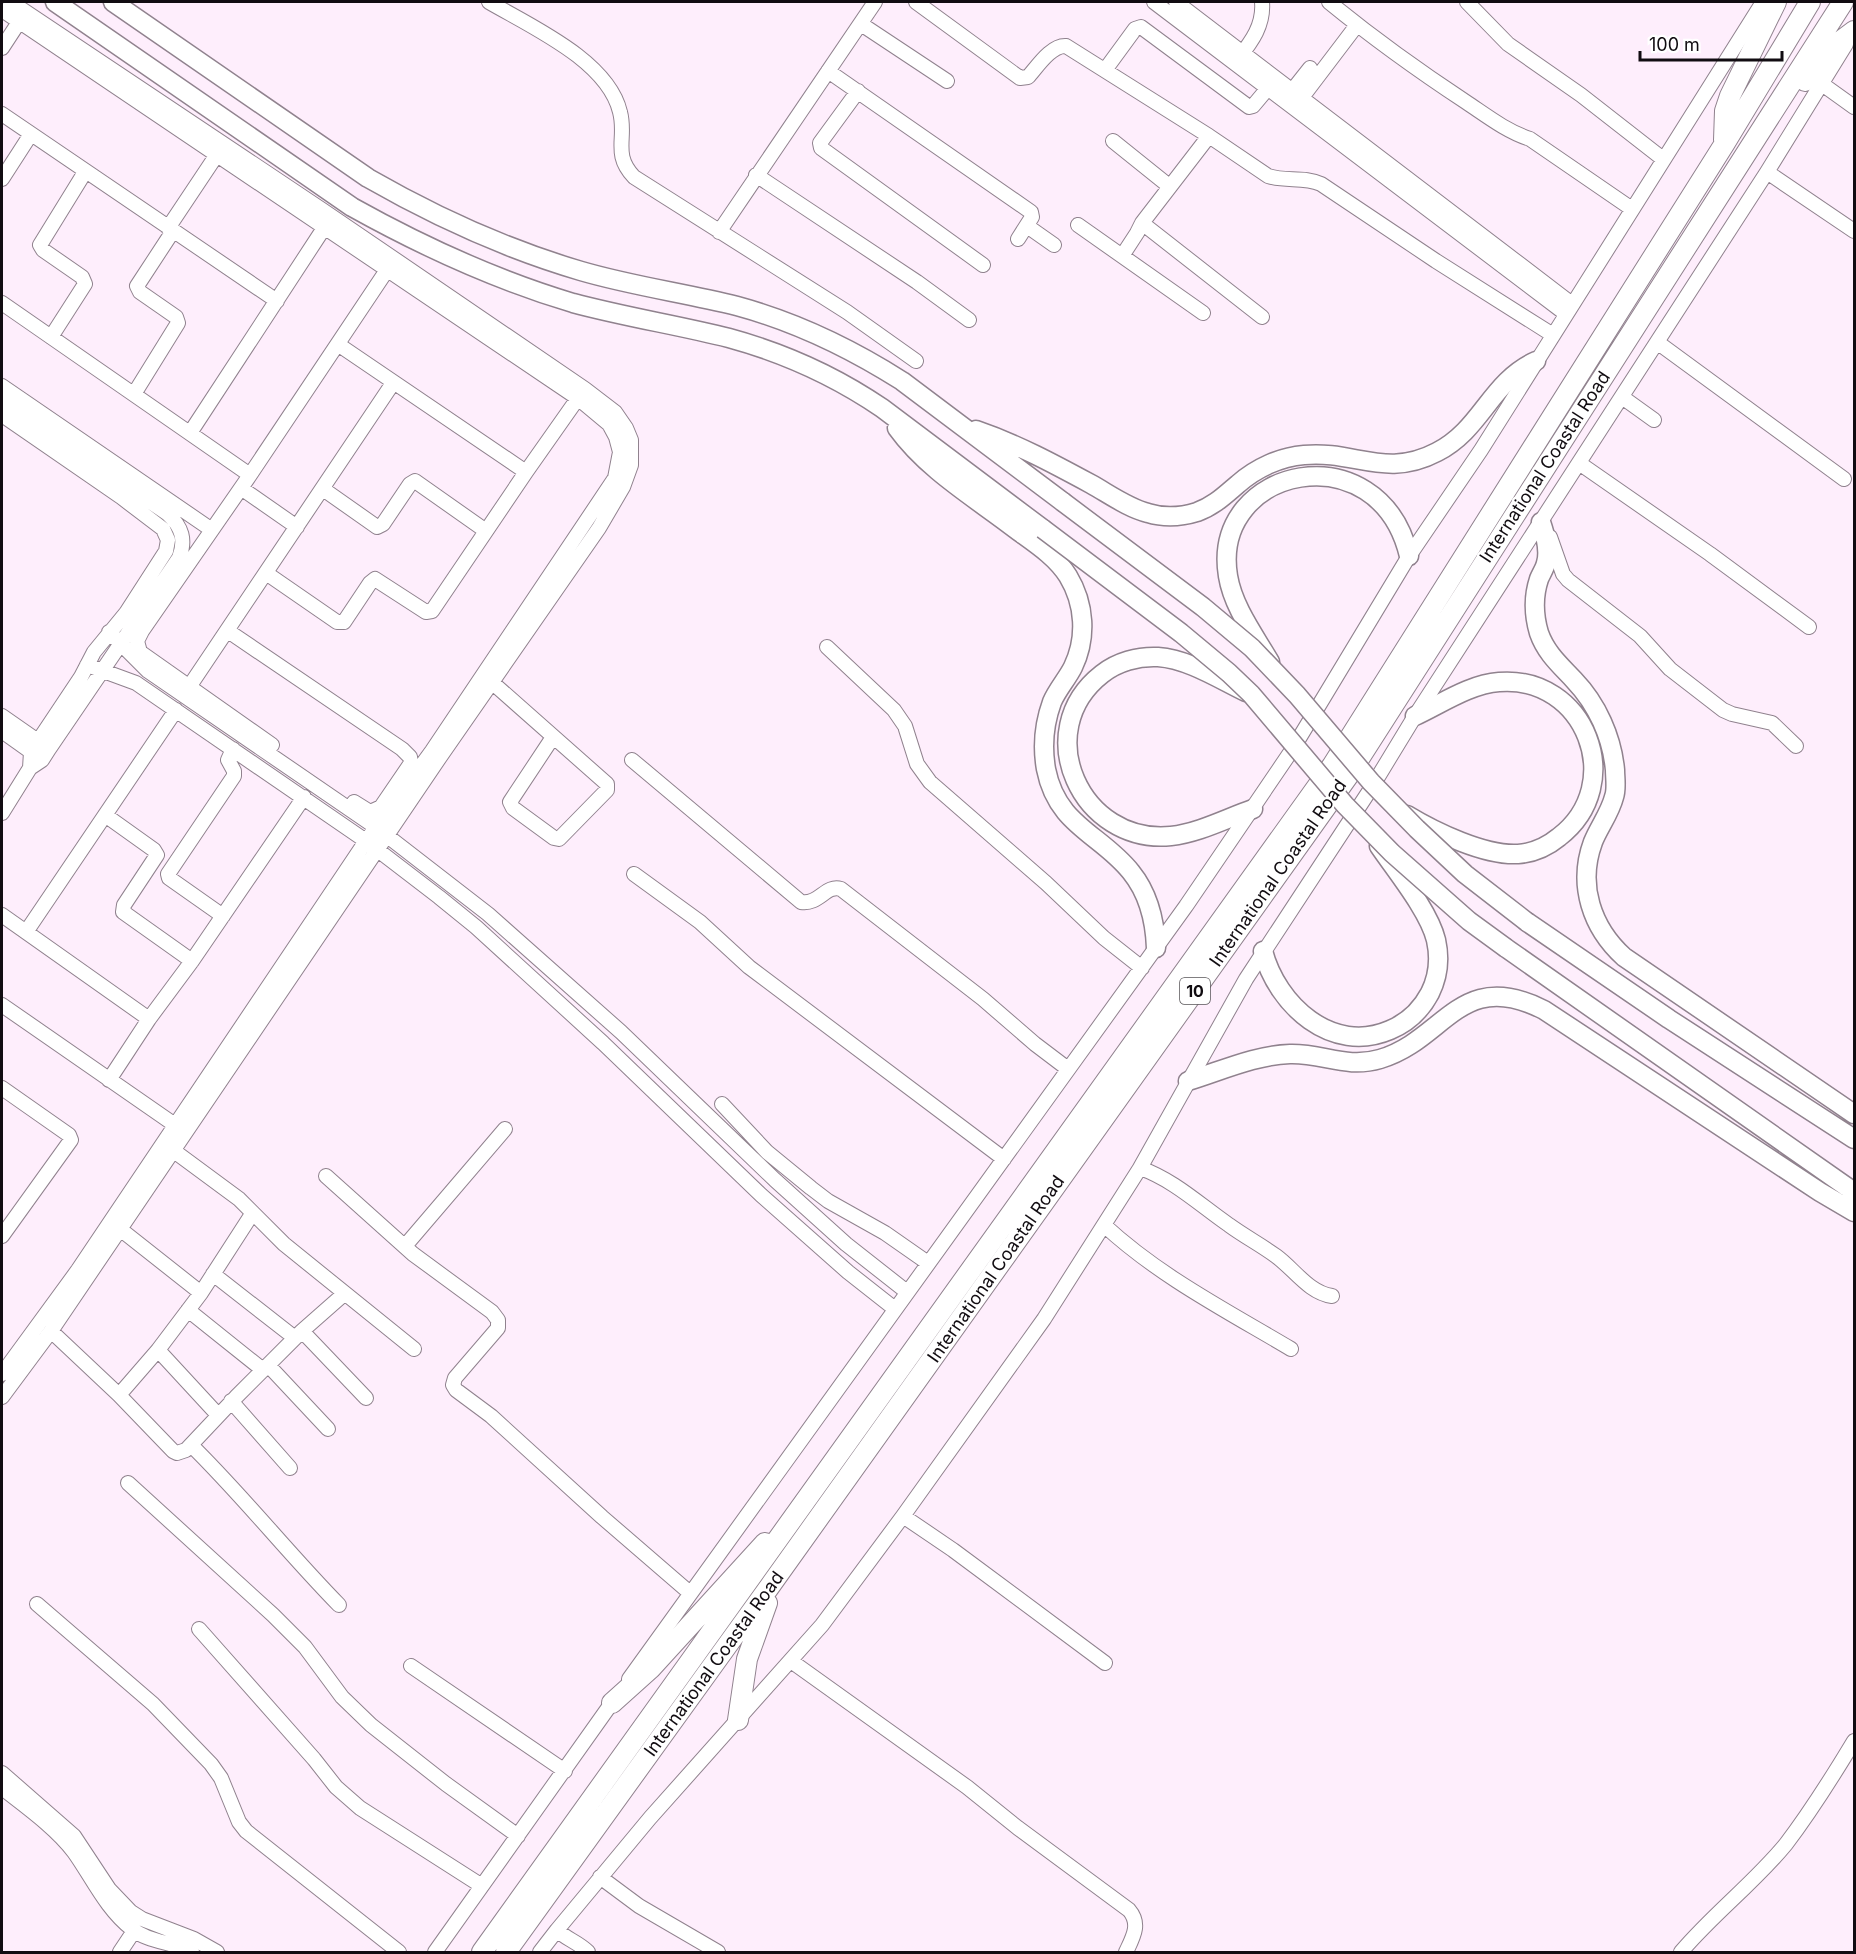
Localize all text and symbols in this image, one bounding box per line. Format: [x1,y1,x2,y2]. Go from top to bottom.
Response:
scale bar [1640,24,1782,62]
text: 100 m [1649,34,1700,55]
street label: International Coastal Road [1475,367,1614,566]
street label: International Coastal Road [1205,775,1350,970]
road number: 10 [1180,978,1210,1004]
street label: International Coastal Road [923,1171,1068,1366]
street label: International Coastal Road [639,1567,788,1760]

